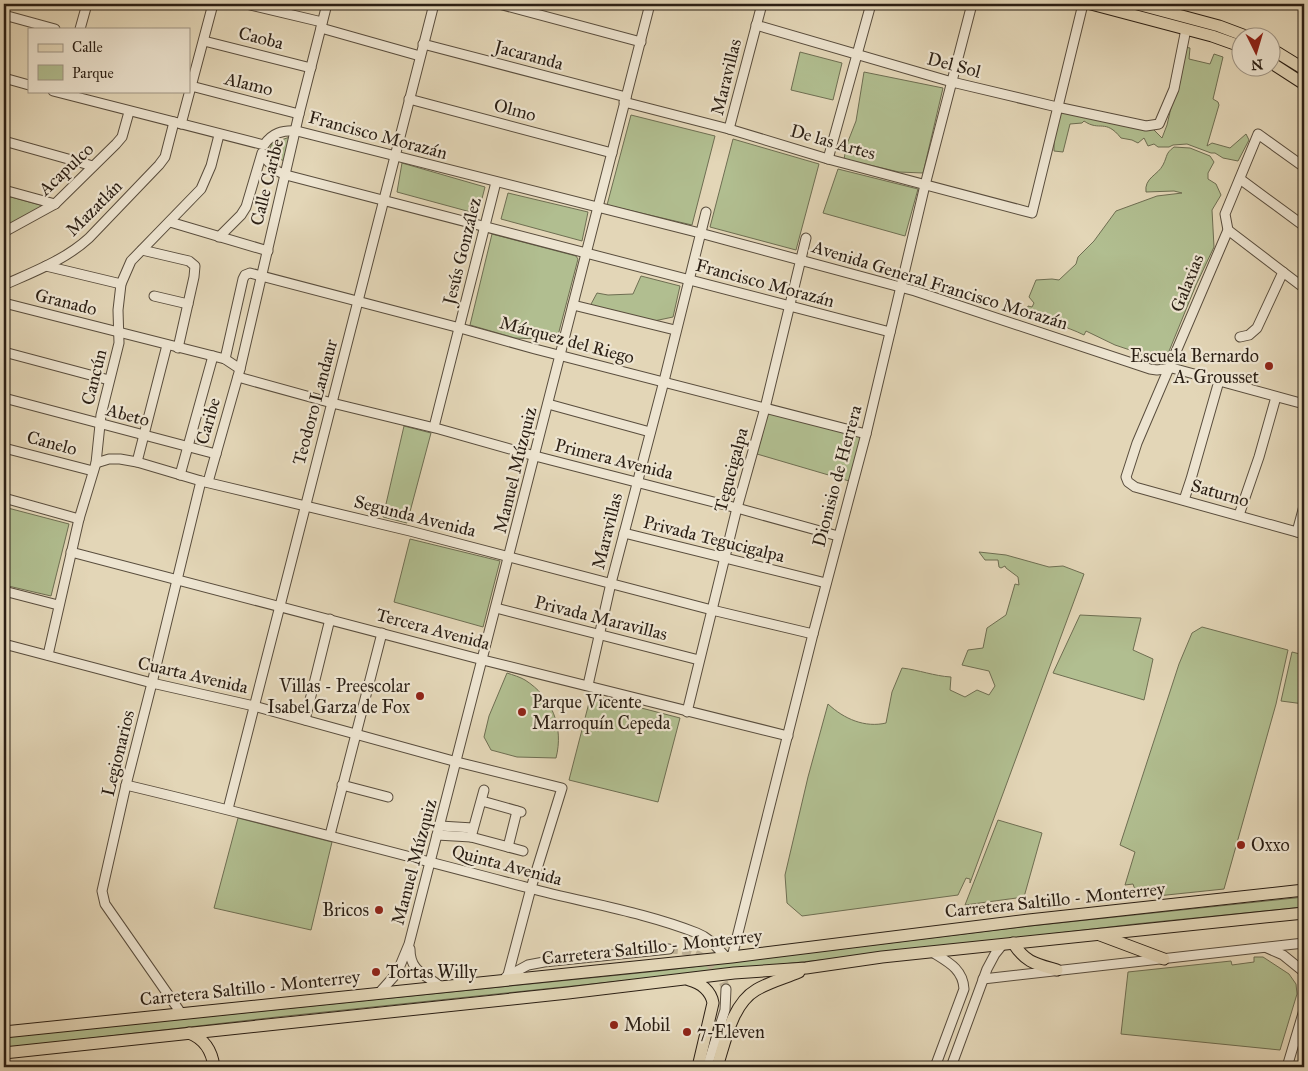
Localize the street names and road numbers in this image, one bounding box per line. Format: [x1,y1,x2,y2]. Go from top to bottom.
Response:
street label: Caoba [236,22,286,54]
street label: Jacaranda [490,35,566,76]
street label: Maravillas [706,37,746,117]
street label: Del Sol [925,47,983,83]
street label: Alamo [222,67,275,101]
street label: Olmo [491,94,539,126]
street label: Francisco Morazán [306,106,450,164]
street label: De las Artes [788,119,878,165]
street label: Calle Caribe [246,136,288,228]
street label: Acapulco [33,138,98,201]
street label: Mazatlán [61,175,127,241]
street label: Jesús González [438,195,487,309]
street label: Avenida General Francisco Morazán [809,235,1071,335]
street label: Galaxias [1165,251,1209,315]
street label: Francisco Morazán [693,254,837,312]
street label: Granado [33,284,99,320]
street label: Márquez del Riego [497,311,637,370]
street label: Teodoro Landaur [288,337,342,467]
street label: Cancún [76,347,112,407]
street label: Caribe [191,395,225,447]
street label: Abeto [103,398,152,431]
street label: Dionisio de Herrera [807,402,867,549]
street label: Manuel Múzquiz [489,405,542,536]
street label: Tegucigalpa [709,425,754,515]
street label: Canelo [24,426,80,460]
street label: Primera Avenida [553,434,676,484]
street label: Saturno [1188,474,1252,512]
street label: Segunda Avenida [352,490,479,543]
street label: Maravillas [587,491,627,571]
street label: Privada Tegucigalpa [641,511,787,568]
street label: Privada Maravillas [532,591,670,645]
street label: Tercera Avenida [374,603,493,655]
street label: Cuarta Avenida [136,652,251,698]
street label: Legionarios [97,708,140,799]
street label: Manuel Múzquiz [387,797,442,928]
street label: Quinta Avenida [449,840,565,890]
street label: Carretera Saltillo - Monterrey [944,877,1167,923]
street label: Carretera Saltillo - Monterrey [541,924,764,970]
street label: Carretera Saltillo - Monterrey [139,965,362,1011]

